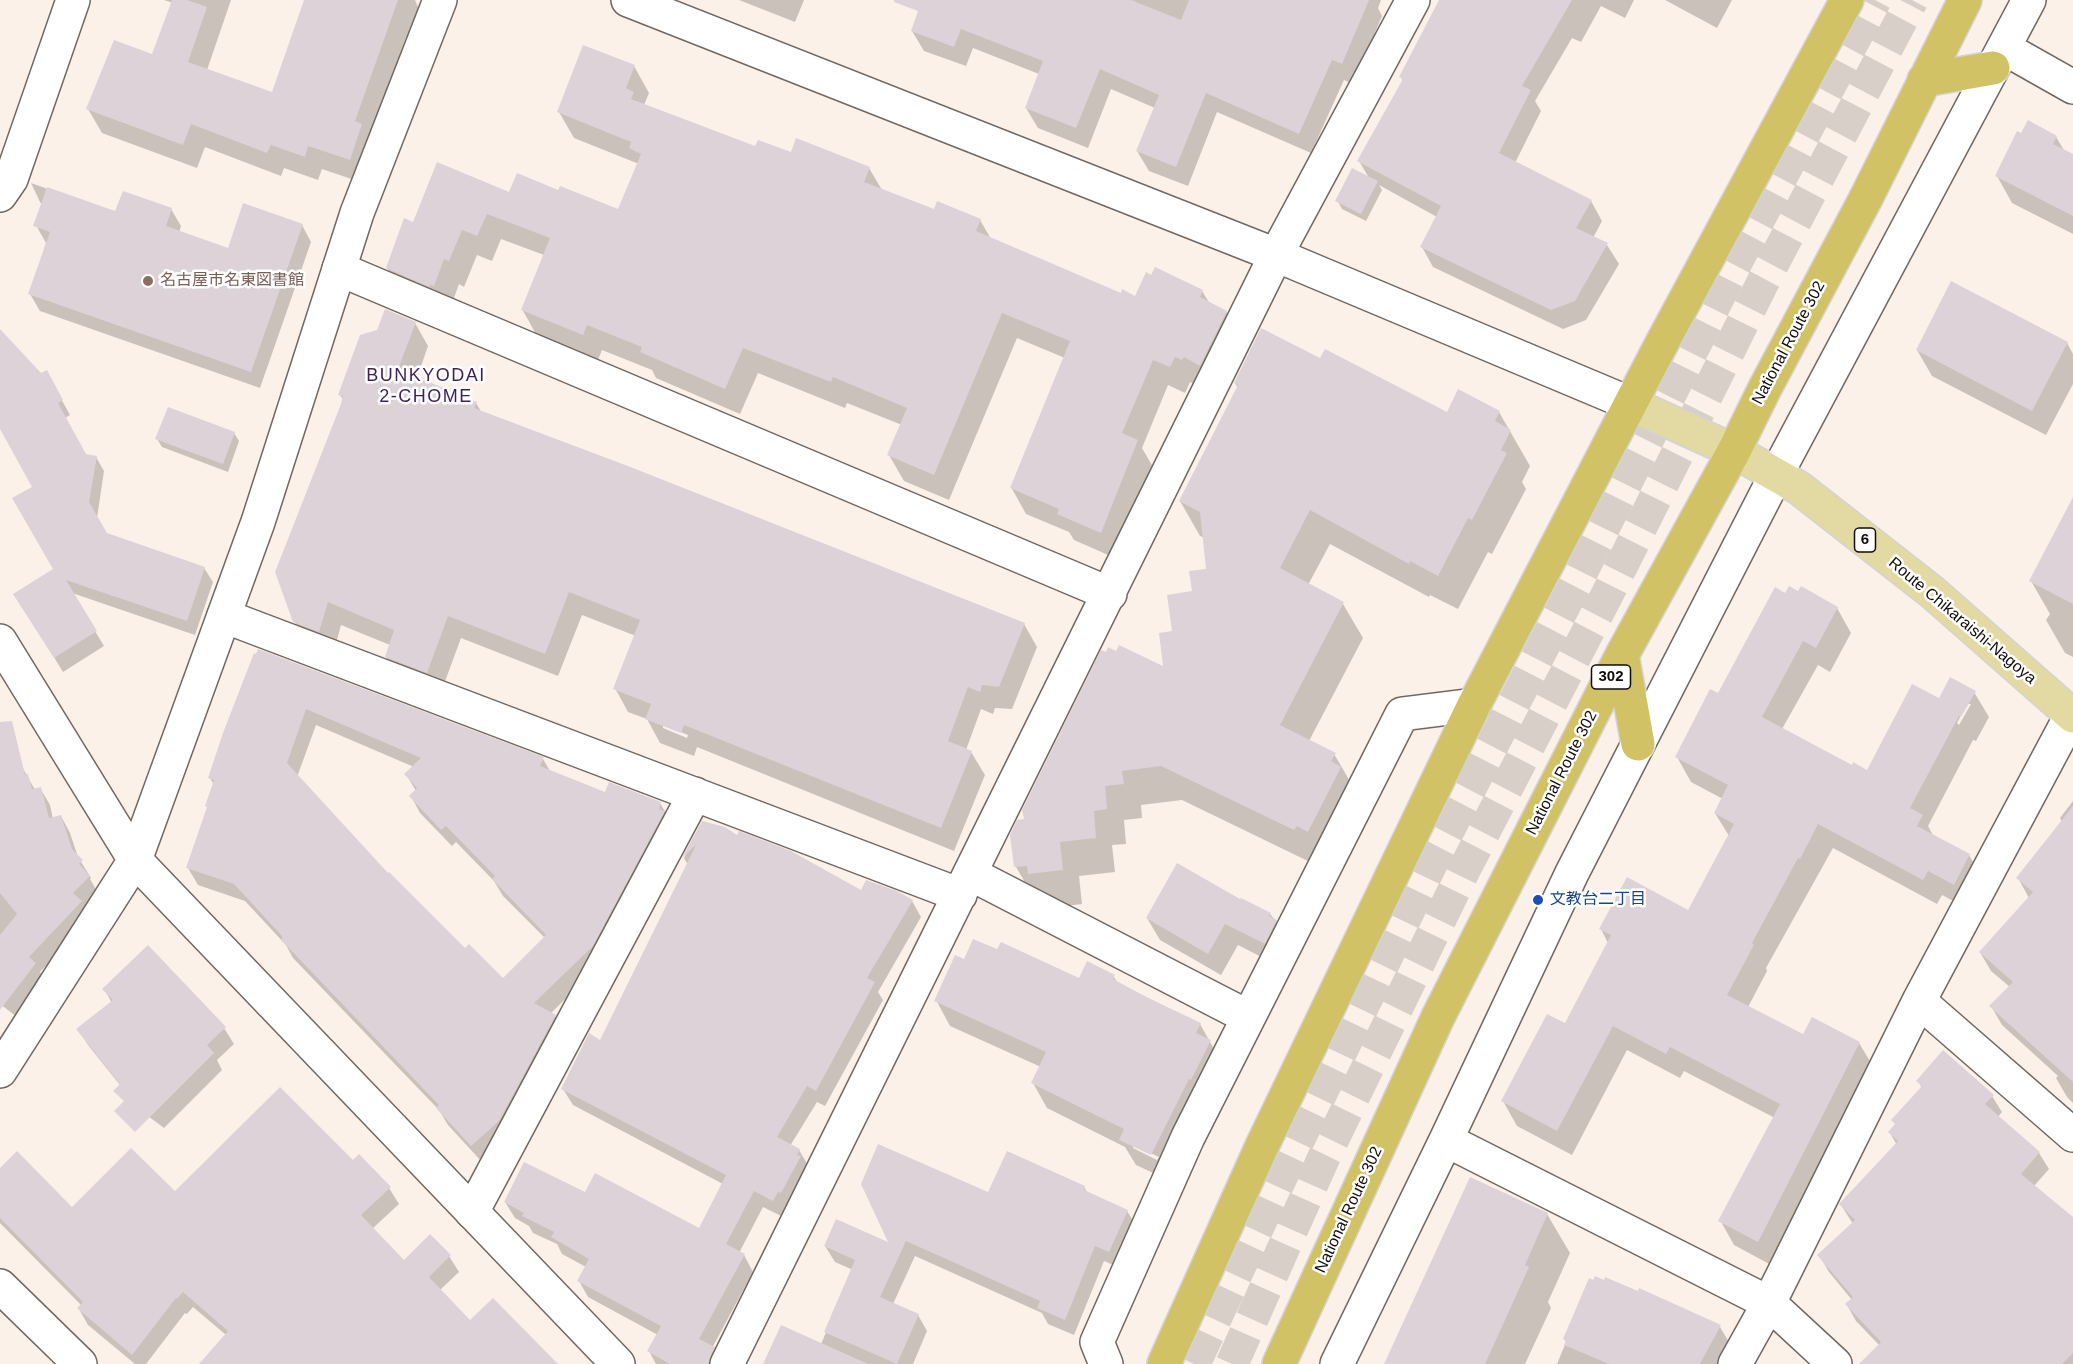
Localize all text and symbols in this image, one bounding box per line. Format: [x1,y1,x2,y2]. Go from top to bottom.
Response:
place label: 名古屋市名東図書館 [160,271,304,291]
marker: 名古屋市名東図書館 [141,274,155,288]
street label: National Route 302 [1748,278,1830,408]
district label: BUNKYODAI 2-CHOME [366,365,486,407]
road number: 6 [1854,528,1876,552]
street label: Route Chikaraishi-Nagoya [1884,554,2040,688]
road number: 302 [1592,665,1630,689]
street label: National Route 302 [1522,708,1602,838]
place label: 文教台二丁目 [1550,890,1646,910]
marker: 文教台二丁目 [1531,893,1545,907]
street label: National Route 302 [1311,1144,1387,1276]

